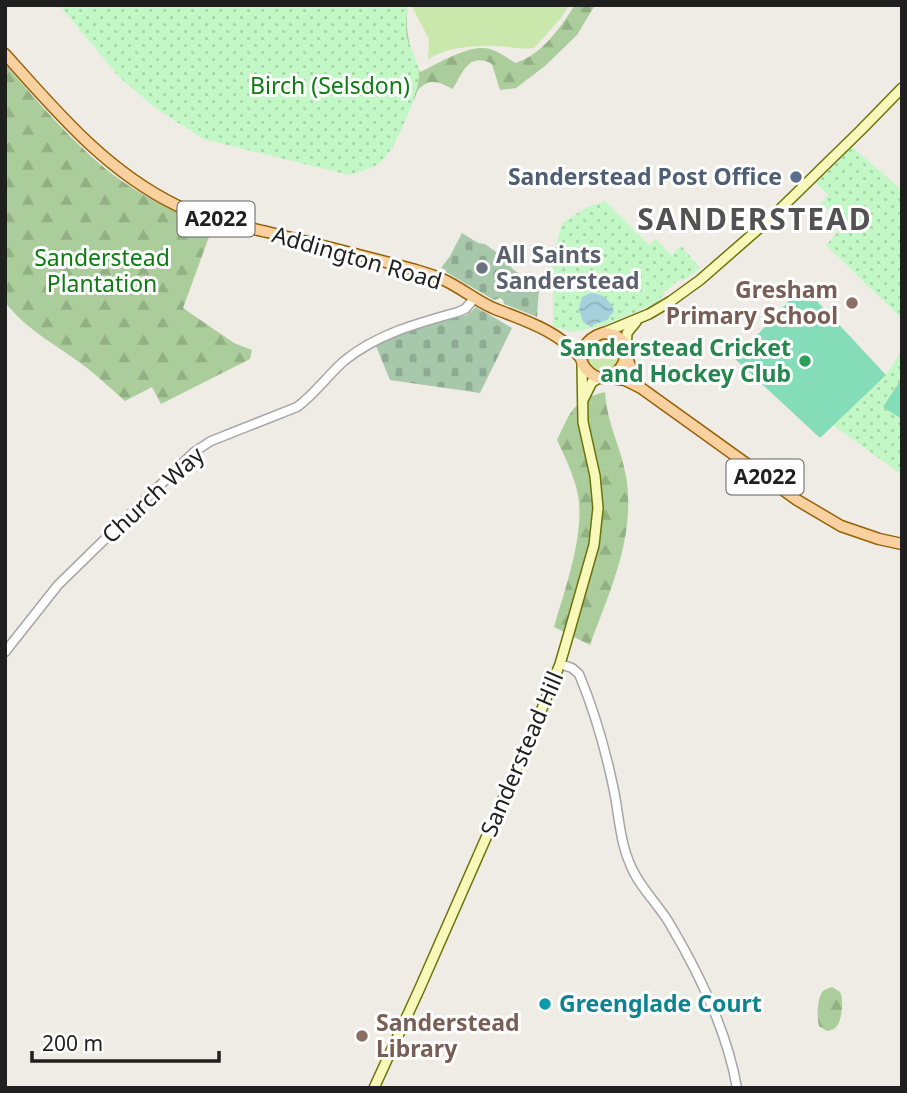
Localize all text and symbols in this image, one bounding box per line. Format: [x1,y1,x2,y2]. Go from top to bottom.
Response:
park label: Birch (Selsdon) [250,69,410,101]
place label: Sanderstead Post Office [508,160,782,192]
marker: Sanderstead Post Office [788,169,804,185]
district label: SANDERSTEAD [637,198,873,239]
road number: A2022 [178,202,255,236]
street label: Addington Road [269,218,446,297]
place label: All Saints Sanderstead [496,238,640,296]
park label: Sanderstead Plantation [34,241,170,299]
marker: All Saints Sanderstead [474,260,490,276]
place label: Gresham Primary School [666,273,838,331]
marker: Gresham Primary School [844,295,860,311]
place label: Sanderstead Cricket and Hockey Club [560,331,791,389]
marker: Sanderstead Cricket and Hockey Club [797,353,813,369]
street label: Church Way [94,438,211,550]
road number: A2022 [726,460,804,494]
street label: Sanderstead Hill [472,666,570,841]
place label: Greenglade Court [559,987,762,1019]
marker: Greenglade Court [537,996,553,1012]
place label: Sanderstead Library [376,1006,520,1064]
scale bar [32,1020,219,1064]
marker: Sanderstead Library [354,1028,370,1044]
text: 200 m [42,1029,103,1057]

